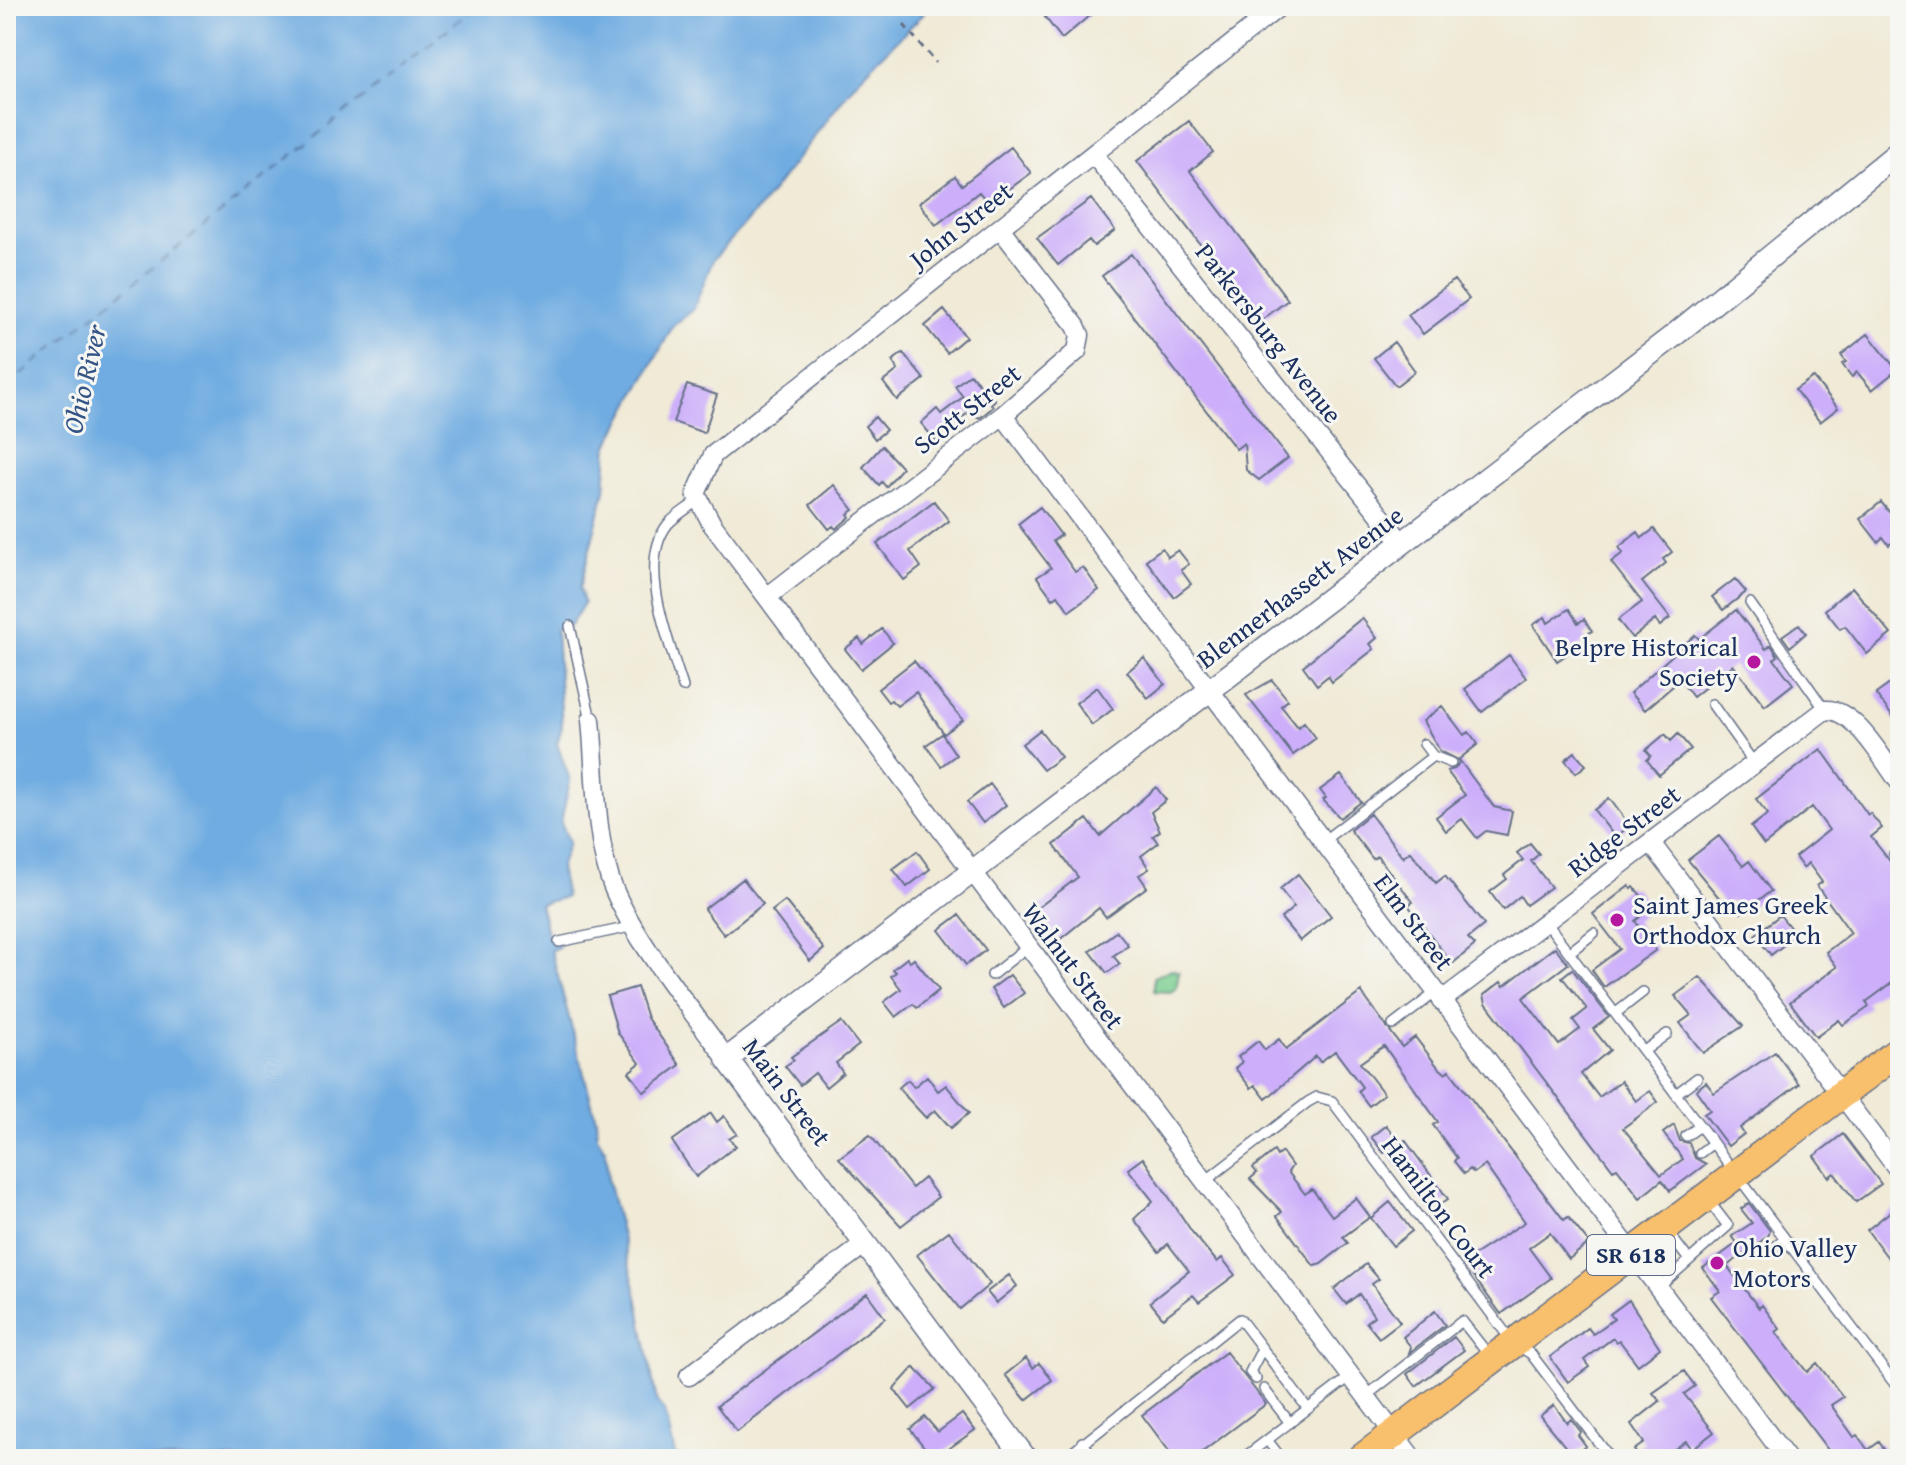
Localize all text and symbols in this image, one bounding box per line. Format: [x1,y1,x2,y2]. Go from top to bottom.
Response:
street label: John Street [898,172,1021,279]
street label: Parkersburg Avenue [1186,234,1352,431]
water label: Ohio River [51,319,116,438]
street label: Scott Street [905,354,1029,463]
street label: Blennerhassett Avenue [1188,496,1411,677]
place label: Belpre Historical Society [1555,627,1738,696]
marker: Belpre Historical Society [1745,653,1763,671]
street label: Ridge Street [1559,775,1688,886]
street label: Elm Street [1365,865,1464,979]
place label: Saint James Greek Orthodox Church [1633,885,1829,954]
street label: Walnut Street [1013,894,1134,1037]
marker: Saint James Greek Orthodox Church [1608,911,1626,929]
street label: Main Street [734,1029,841,1154]
street label: Hamilton Court [1373,1127,1506,1286]
place label: Ohio Valley Motors [1733,1228,1857,1297]
road number: SR 618 [1587,1235,1675,1275]
marker: Ohio Valley Motors [1708,1254,1726,1272]

